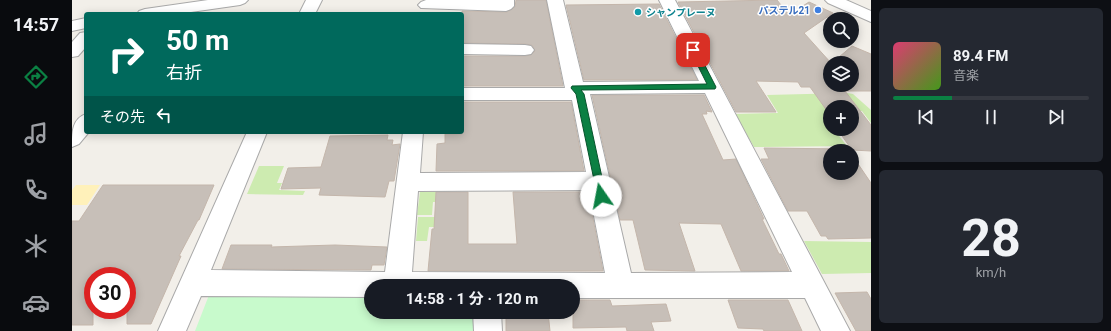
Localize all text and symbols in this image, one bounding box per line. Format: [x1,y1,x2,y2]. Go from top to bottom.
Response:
place label: パステル21 [759,5,810,16]
marker: パステル21 [813,5,823,15]
marker: シャンプレーヌ [633,7,643,17]
place label: シャンプレーヌ [646,7,716,18]
map controls [823,12,859,180]
button: search [823,12,859,48]
text: 14:57 [13,14,59,35]
text: 50 m [166,24,229,57]
icon: right [100,28,152,80]
pin [676,33,710,67]
icon: arrive [682,39,704,61]
text: 89.4 FM [953,47,1008,65]
button: layers [823,56,859,92]
text: 右折 [166,62,202,83]
icon: directions [22,63,50,91]
text: 音楽 [953,68,979,83]
button: + [823,100,859,136]
icon: left [153,104,175,126]
icon: previous [915,106,937,128]
icon: pause [980,106,1002,128]
icon: next [1045,106,1067,128]
text: その先 [100,108,145,126]
icon: music [22,120,50,148]
button: − [823,144,859,180]
position arrow [580,175,622,217]
icon: phone [22,176,50,204]
text: 28 [961,208,1021,269]
icon: climate [22,232,50,260]
text: km/h [976,265,1006,280]
speed limit sign: 30 [84,267,136,319]
icon: car [22,289,50,317]
text: 14:58 · 1 分 · 120 m [406,290,538,308]

